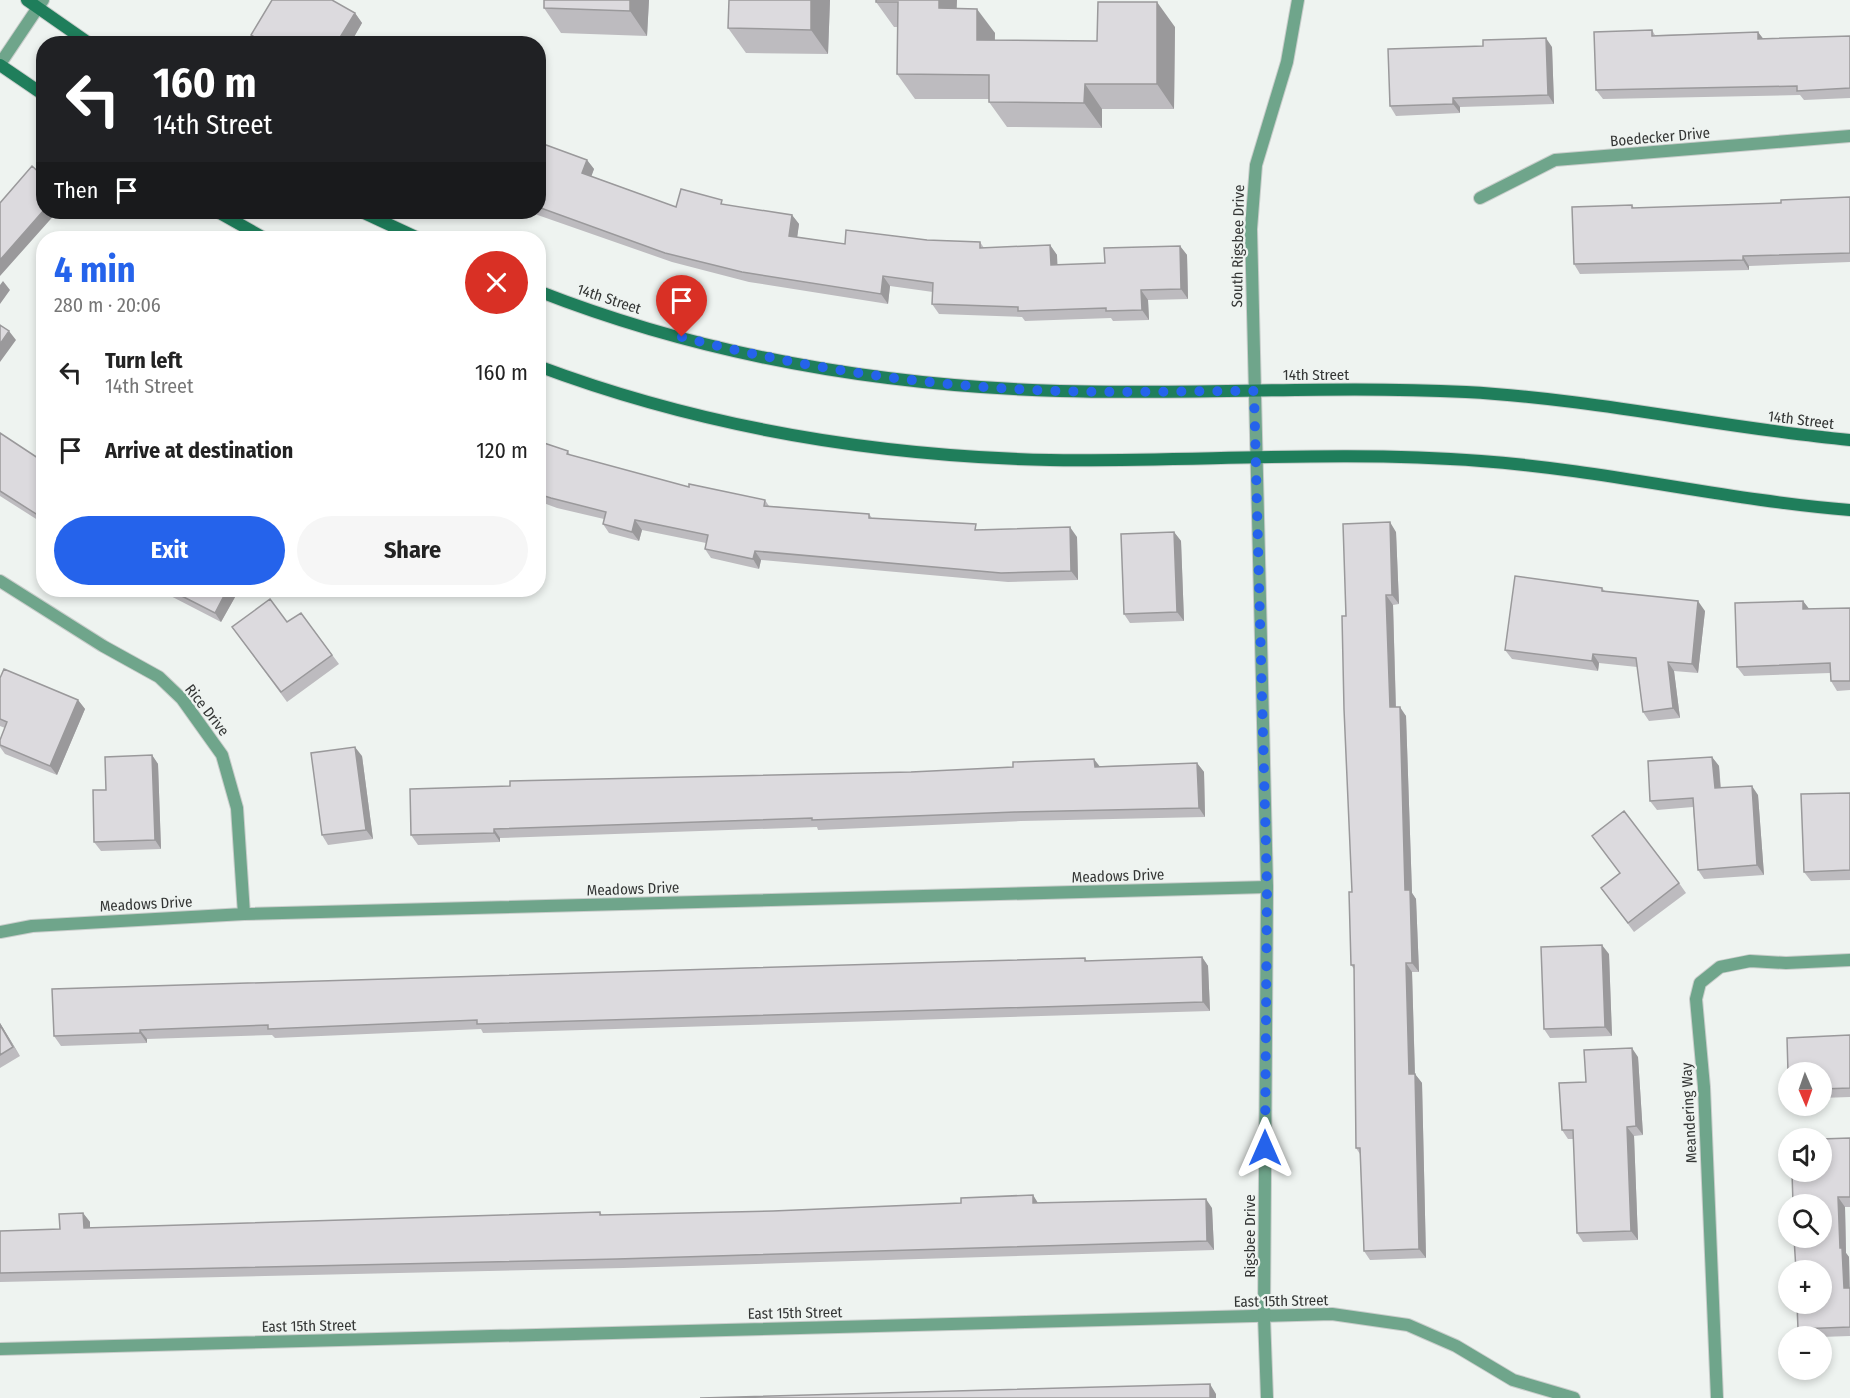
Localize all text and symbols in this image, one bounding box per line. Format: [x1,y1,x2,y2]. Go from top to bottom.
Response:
text: 160 m [153,58,256,108]
icon: left [54,60,132,138]
text: 14th Street [153,109,272,141]
street label: Boedecker Drive [1609,124,1711,150]
icon: arrive [110,174,143,207]
text: Then [54,177,98,204]
street label: South Rigsbee Drive [1228,184,1248,308]
text: 4 min [54,248,136,292]
button: close [465,251,528,314]
pin [656,275,707,337]
street label: 14th Street [575,280,643,318]
icon: arrive [665,284,698,317]
text: 280 m · 20:06 [54,293,161,317]
text: Turn left [105,347,183,374]
icon: left [54,356,87,389]
text: 160 m [475,359,528,386]
street label: 14th Street [1283,366,1349,384]
text: 14th Street [105,374,193,398]
street label: 14th Street [1767,407,1835,433]
icon: arrive [54,434,87,467]
text: Arrive at destination [105,437,293,464]
text: 120 m [476,437,528,464]
button: Exit [54,516,285,585]
button: Share [297,516,528,585]
street label: Rice Drive [181,681,233,739]
street label: Meadows Drive [1071,865,1165,887]
street label: Meadows Drive [586,878,680,900]
street label: Meadows Drive [99,893,193,915]
street label: Meandering Way [1677,1062,1701,1164]
north arrow [1778,1062,1832,1116]
map controls [1778,1062,1832,1380]
position arrow [1233,1116,1297,1180]
button: sound [1778,1128,1832,1182]
street label: Rigsbee Drive [1241,1194,1259,1278]
button: search [1778,1194,1832,1248]
button: + [1778,1260,1832,1314]
street label: East 15th Street [1233,1291,1329,1311]
street label: East 15th Street [747,1303,843,1323]
street label: East 15th Street [261,1316,357,1336]
button: − [1778,1326,1832,1380]

